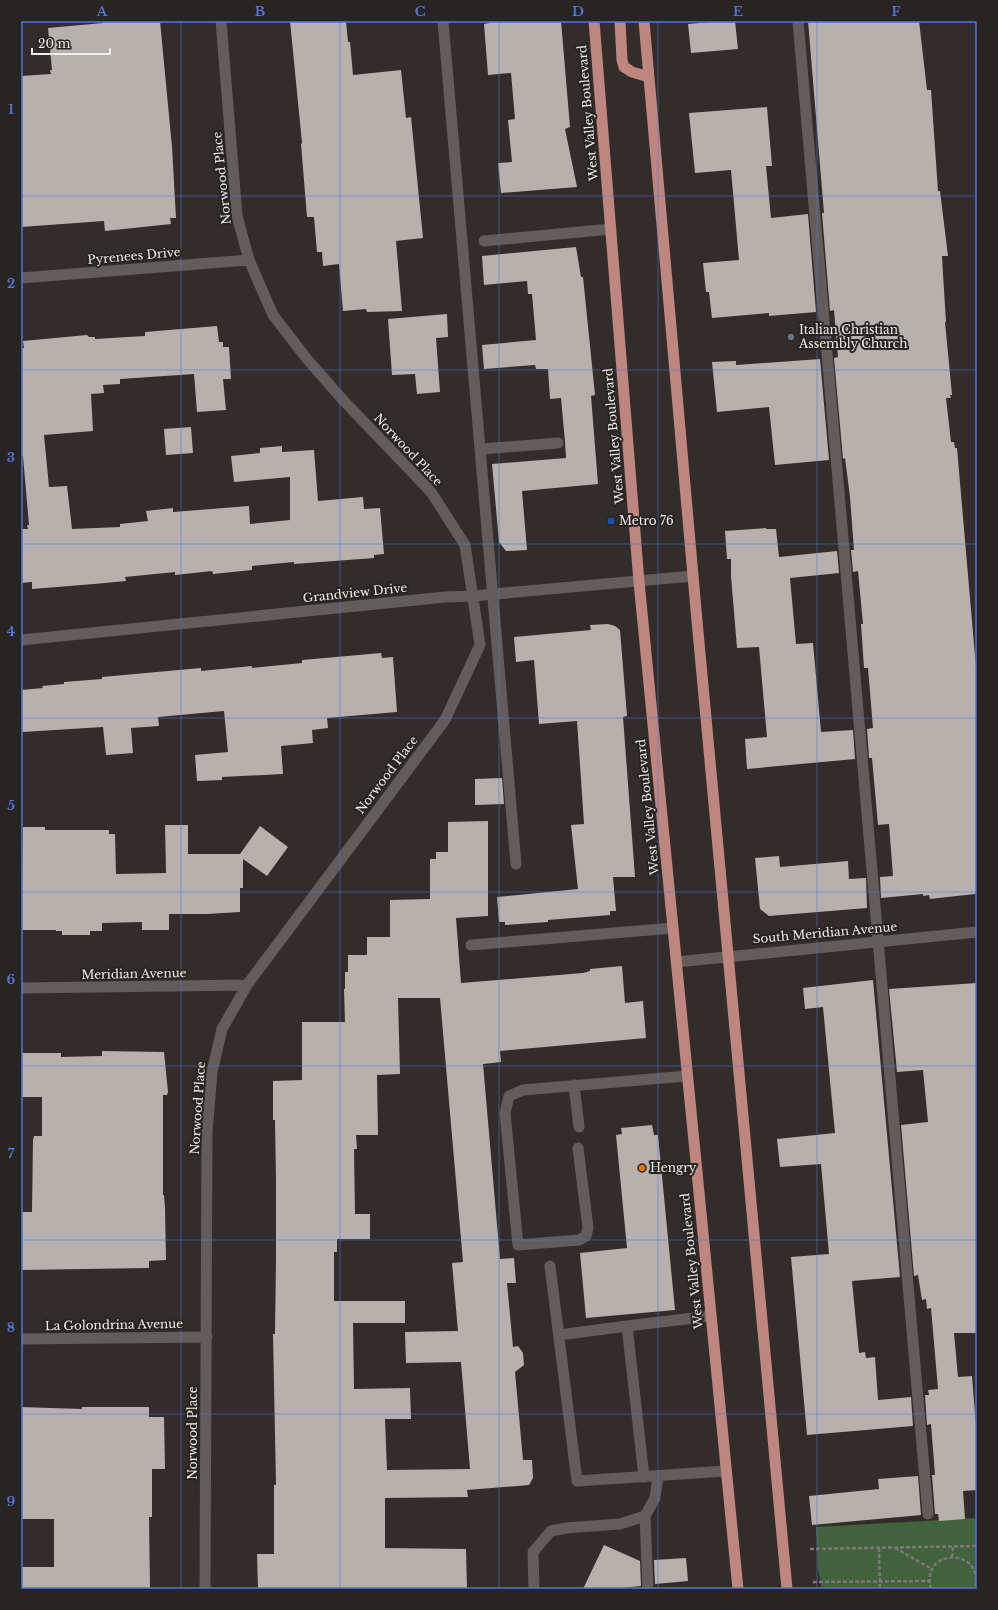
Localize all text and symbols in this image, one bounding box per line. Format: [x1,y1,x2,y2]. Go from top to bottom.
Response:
text: A [96,3,108,20]
text: B [255,3,265,20]
text: C [415,3,426,20]
text: D [572,3,584,20]
text: E [733,3,743,20]
text: F [892,3,901,20]
scale bar [32,30,110,56]
text: 20 m [38,36,70,51]
street label: West Valley Boulevard [574,44,601,183]
text: 1 [8,101,14,118]
street label: Norwood Place [209,131,234,225]
street label: Pyrenees Drive [87,244,181,267]
text: 2 [7,275,15,292]
place label: Italian Christian Assembly Church [798,322,908,351]
marker: Italian Christian Assembly Church [786,332,796,342]
street label: West Valley Boulevard [600,367,627,506]
street label: Norwood Place [371,410,446,489]
text: 3 [7,449,15,466]
place label: Metro 76 [619,513,674,528]
marker: Metro 76 [606,516,616,526]
street label: Grandview Drive [302,580,408,605]
text: 4 [7,623,16,640]
street label: Norwood Place [353,733,421,817]
street label: West Valley Boulevard [633,738,662,877]
text: 5 [7,797,15,814]
street label: South Meridian Avenue [752,919,898,946]
street label: Meridian Avenue [81,965,187,982]
text: 6 [7,971,16,988]
street label: Norwood Place [187,1061,208,1155]
text: 7 [8,1145,15,1162]
place label: Hengry [650,1160,697,1175]
marker: Hengry [637,1163,647,1173]
street label: West Valley Boulevard [677,1192,706,1331]
street label: La Golondrina Avenue [45,1316,183,1333]
text: 8 [7,1319,15,1336]
street label: Norwood Place [185,1386,200,1480]
text: 9 [7,1493,16,1510]

